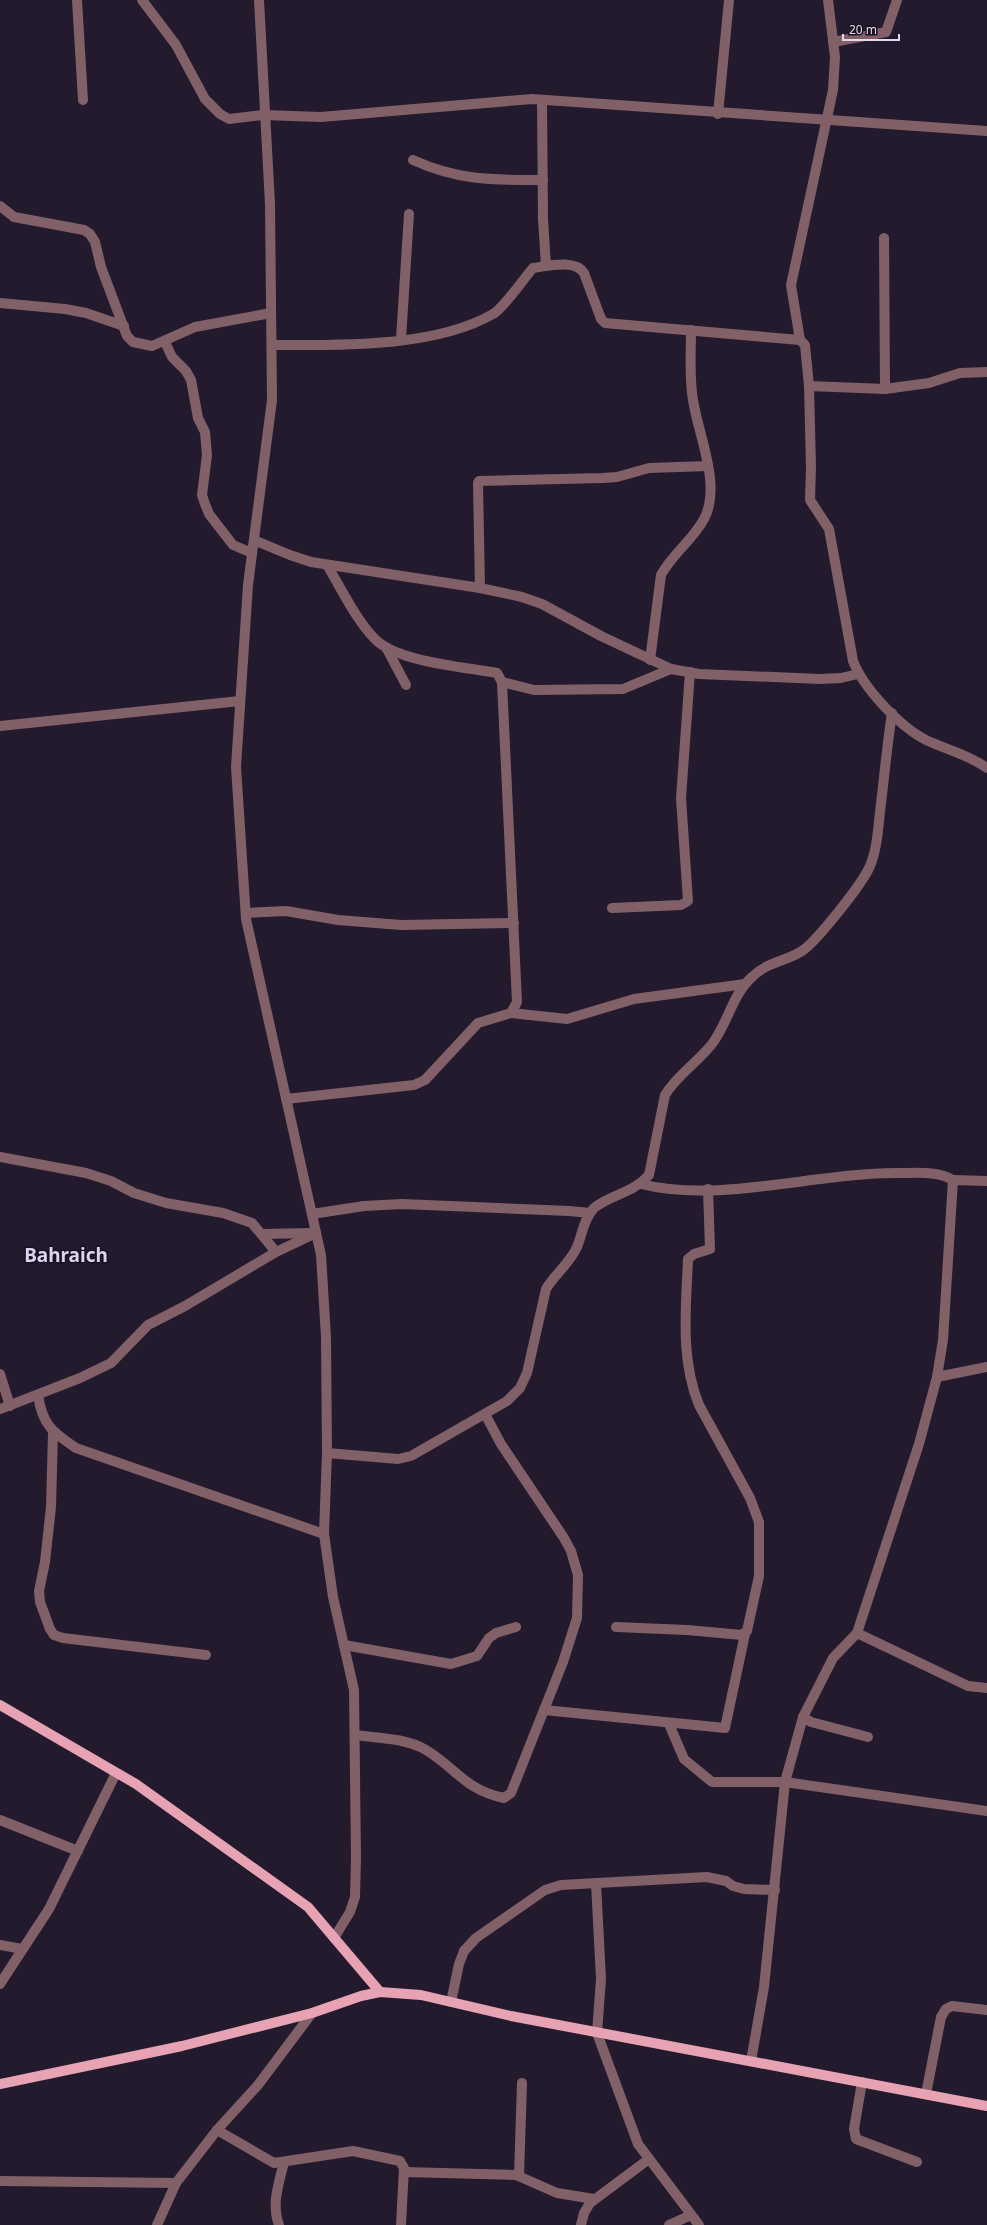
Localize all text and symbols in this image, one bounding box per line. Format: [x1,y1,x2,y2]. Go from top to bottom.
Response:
scale bar [843,16,899,42]
text: 20 m [849,21,877,38]
district label: Bahraich [24,1242,108,1268]

